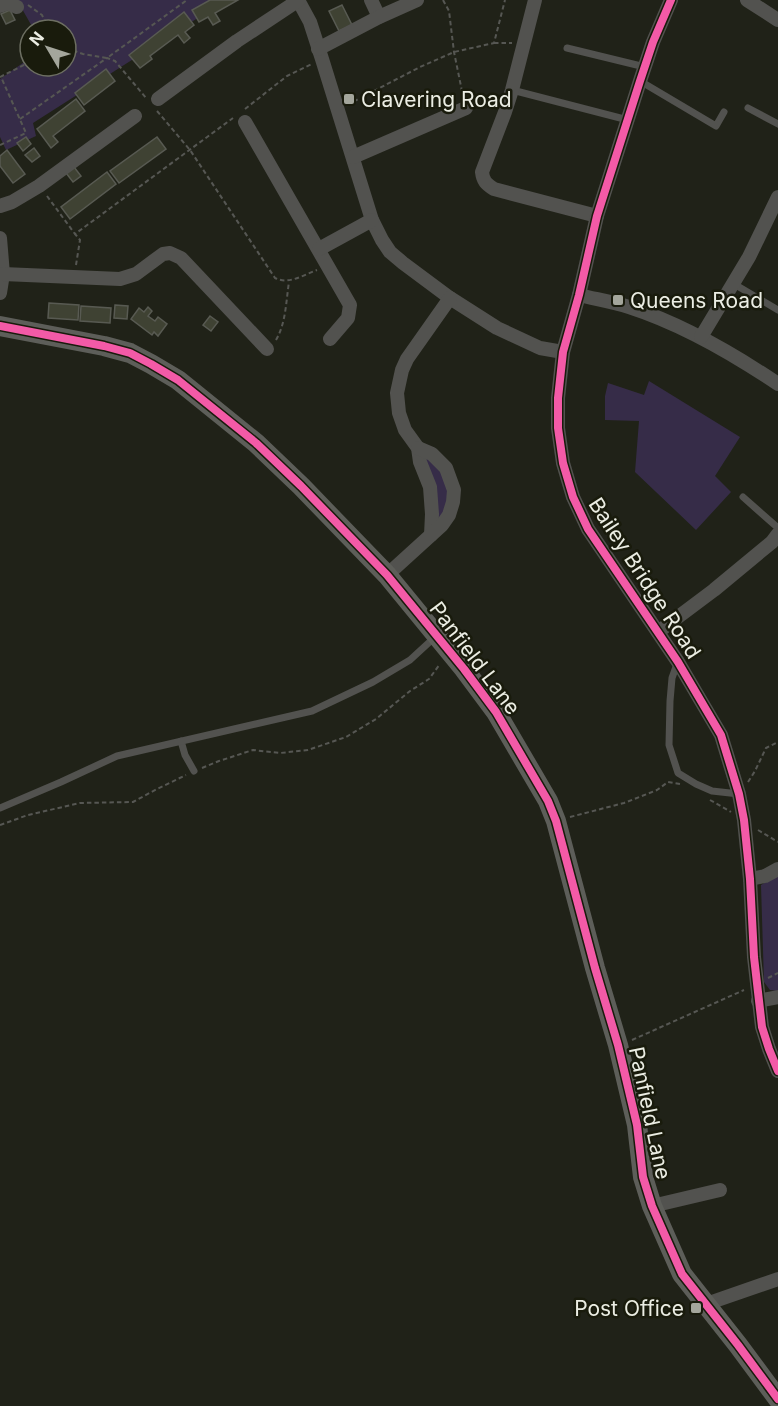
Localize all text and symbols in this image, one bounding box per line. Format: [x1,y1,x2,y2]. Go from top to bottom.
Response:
north arrow [18,18,78,78]
text: N [25,28,48,50]
place label: Clavering Road [361,87,512,112]
marker: Clavering Road [342,92,356,106]
place label: Queens Road [630,288,763,313]
marker: Queens Road [611,293,625,307]
street label: Bailey Bridge Road [584,493,706,663]
street label: Panfield Lane [424,597,526,719]
street label: Panfield Lane [624,1044,676,1182]
place label: Post Office [574,1296,684,1321]
marker: Post Office [689,1301,703,1315]

